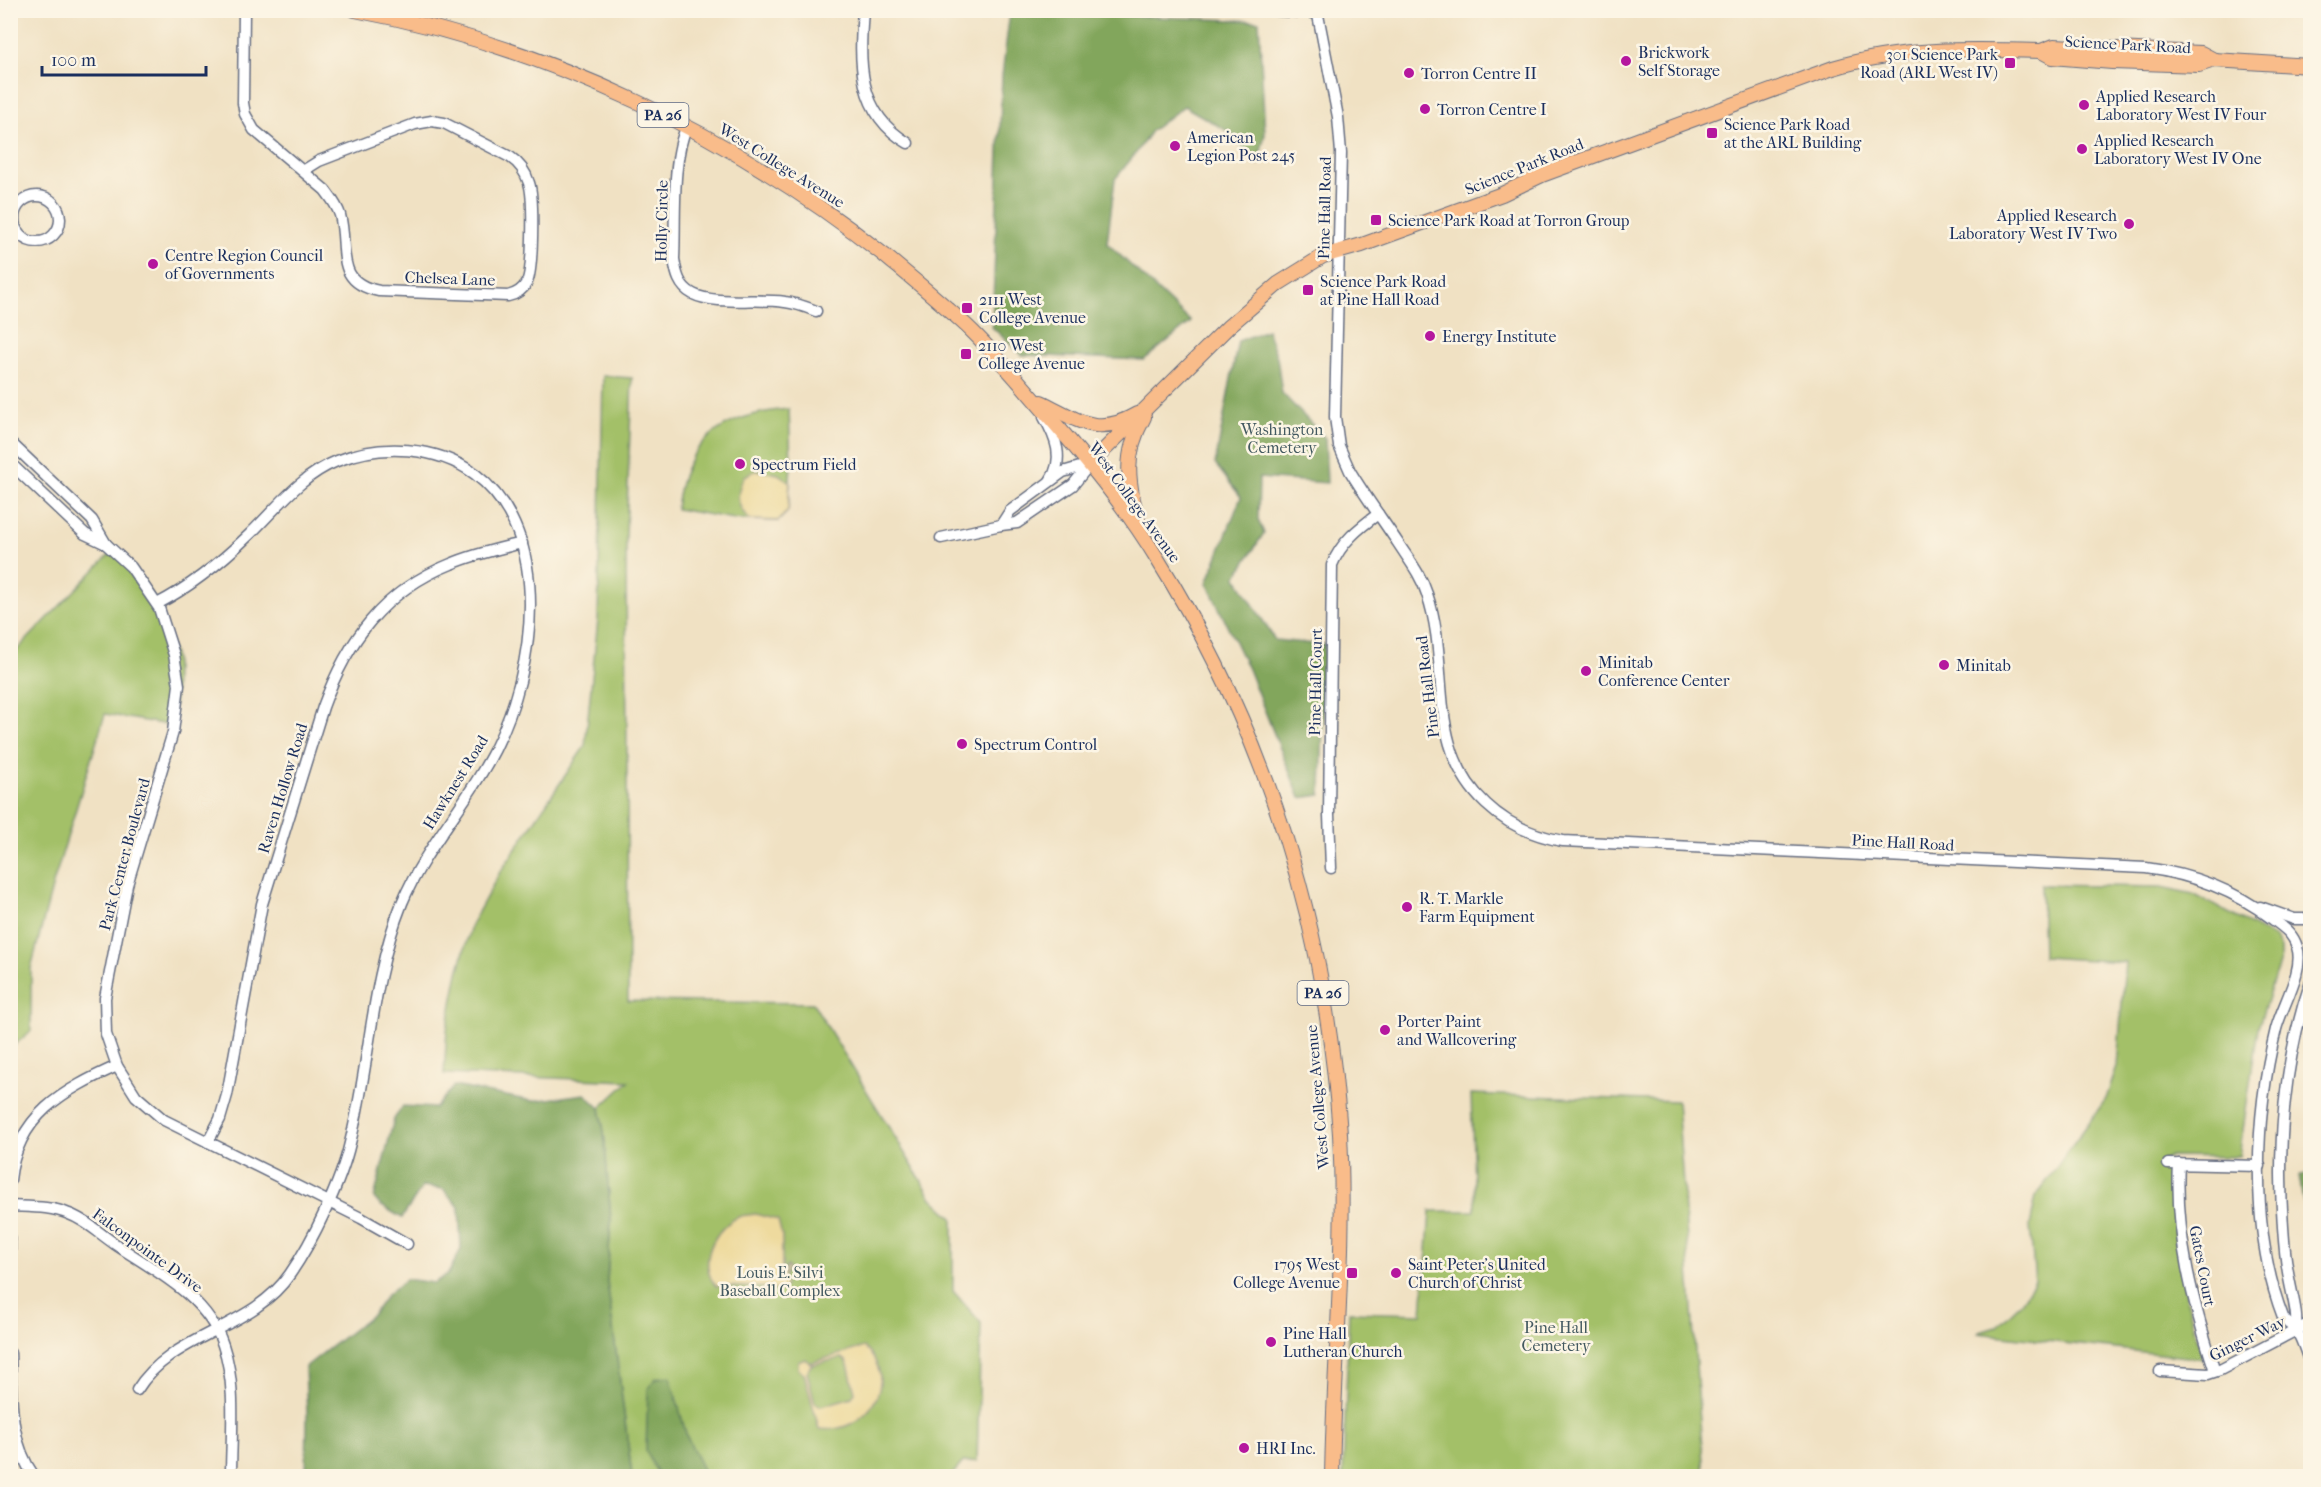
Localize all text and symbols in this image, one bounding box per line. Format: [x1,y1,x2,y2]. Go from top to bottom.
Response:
street label: Science Park Road [2064,32,2192,57]
scale bar [42,39,206,77]
place label: Brickwork Self Storage [1638,43,1720,80]
place label: 301 Science Park Road (ARL West IV) [1860,45,1999,82]
text: 100 m [51,50,96,71]
marker: Brickwork Self Storage [1619,54,1633,68]
marker: 301 Science Park Road (ARL West IV) [2003,56,2017,70]
place label: Torron Centre II [1421,64,1537,83]
marker: Torron Centre II [1402,66,1416,80]
place label: Applied Research Laboratory West IV Four [2095,87,2266,124]
marker: Applied Research Laboratory West IV Four [2077,98,2091,112]
place label: Torron Centre I [1437,100,1546,119]
marker: Torron Centre I [1418,102,1432,116]
road number: PA 26 [638,103,688,127]
place label: Science Park Road at the ARL Building [1724,115,1862,152]
street label: West College Avenue [715,119,848,212]
marker: Science Park Road at the ARL Building [1705,126,1719,140]
place label: American Legion Post 245 [1186,128,1295,165]
place label: Applied Research Laboratory West IV One [2093,131,2262,168]
street label: Science Park Road [1462,134,1587,199]
marker: American Legion Post 245 [1168,139,1182,153]
marker: Applied Research Laboratory West IV One [2075,142,2089,156]
street label: Pine Hall Road [1314,156,1335,260]
street label: Holly Circle [651,180,672,262]
place label: Applied Research Laboratory West IV Two [1949,206,2117,243]
place label: Science Park Road at Torron Group [1388,211,1630,230]
marker: Science Park Road at Torron Group [1369,213,1383,227]
marker: Applied Research Laboratory West IV Two [2122,217,2136,231]
place label: Centre Region Council of Governments [165,246,324,283]
marker: Centre Region Council of Governments [146,257,160,271]
street label: Chelsea Lane [404,267,496,290]
place label: Science Park Road at Pine Hall Road [1320,272,1447,309]
marker: Science Park Road at Pine Hall Road [1301,283,1315,297]
place label: 2111 West College Avenue [979,290,1086,327]
marker: 2111 West College Avenue [960,301,974,315]
place label: Energy Institute [1442,327,1556,346]
marker: Energy Institute [1423,329,1437,343]
place label: 2110 West College Avenue [978,336,1085,373]
marker: 2110 West College Avenue [959,347,973,361]
park label: Washington Cemetery [1240,420,1324,457]
street label: West College Avenue [1084,437,1185,566]
place label: Spectrum Field [752,455,857,474]
marker: Spectrum Field [733,457,747,471]
street label: Pine Hall Court [1305,628,1326,736]
street label: Pine Hall Road [1412,634,1443,739]
place label: Minitab Conference Center [1598,653,1730,690]
place label: Minitab [1956,656,2011,675]
marker: Minitab [1937,658,1951,672]
marker: Minitab Conference Center [1579,664,1593,678]
street label: Raven Hollow Road [254,720,311,856]
street label: Hawknest Road [419,731,492,833]
place label: Spectrum Control [974,735,1098,754]
marker: Spectrum Control [955,737,969,751]
street label: Park Center Boulevard [95,776,154,932]
street label: Pine Hall Road [1851,830,1955,855]
place label: R. T. Markle Farm Equipment [1419,889,1535,926]
marker: R. T. Markle Farm Equipment [1400,900,1414,914]
road number: PA 26 [1298,981,1348,1005]
place label: Porter Paint and Wallcovering [1397,1012,1517,1049]
marker: Porter Paint and Wallcovering [1378,1023,1392,1037]
street label: West College Avenue [1302,1024,1333,1171]
street label: Falconpointe Drive [89,1204,206,1297]
street label: Gates Court [2185,1224,2220,1308]
place label: 1795 West College Avenue [1233,1255,1340,1292]
place label: Saint Peter's United Church of Christ [1408,1255,1546,1292]
park label: Louis E. Silvi Baseball Complex [720,1263,841,1300]
marker: 1795 West College Avenue [1345,1266,1359,1280]
marker: Saint Peter's United Church of Christ [1389,1266,1403,1280]
street label: Ginger Way [2206,1312,2289,1365]
park label: Pine Hall Cemetery [1522,1318,1591,1355]
place label: Pine Hall Lutheran Church [1283,1324,1402,1361]
marker: Pine Hall Lutheran Church [1264,1335,1278,1349]
place label: HRI Inc. [1256,1439,1316,1458]
marker: HRI Inc. [1237,1441,1251,1455]

